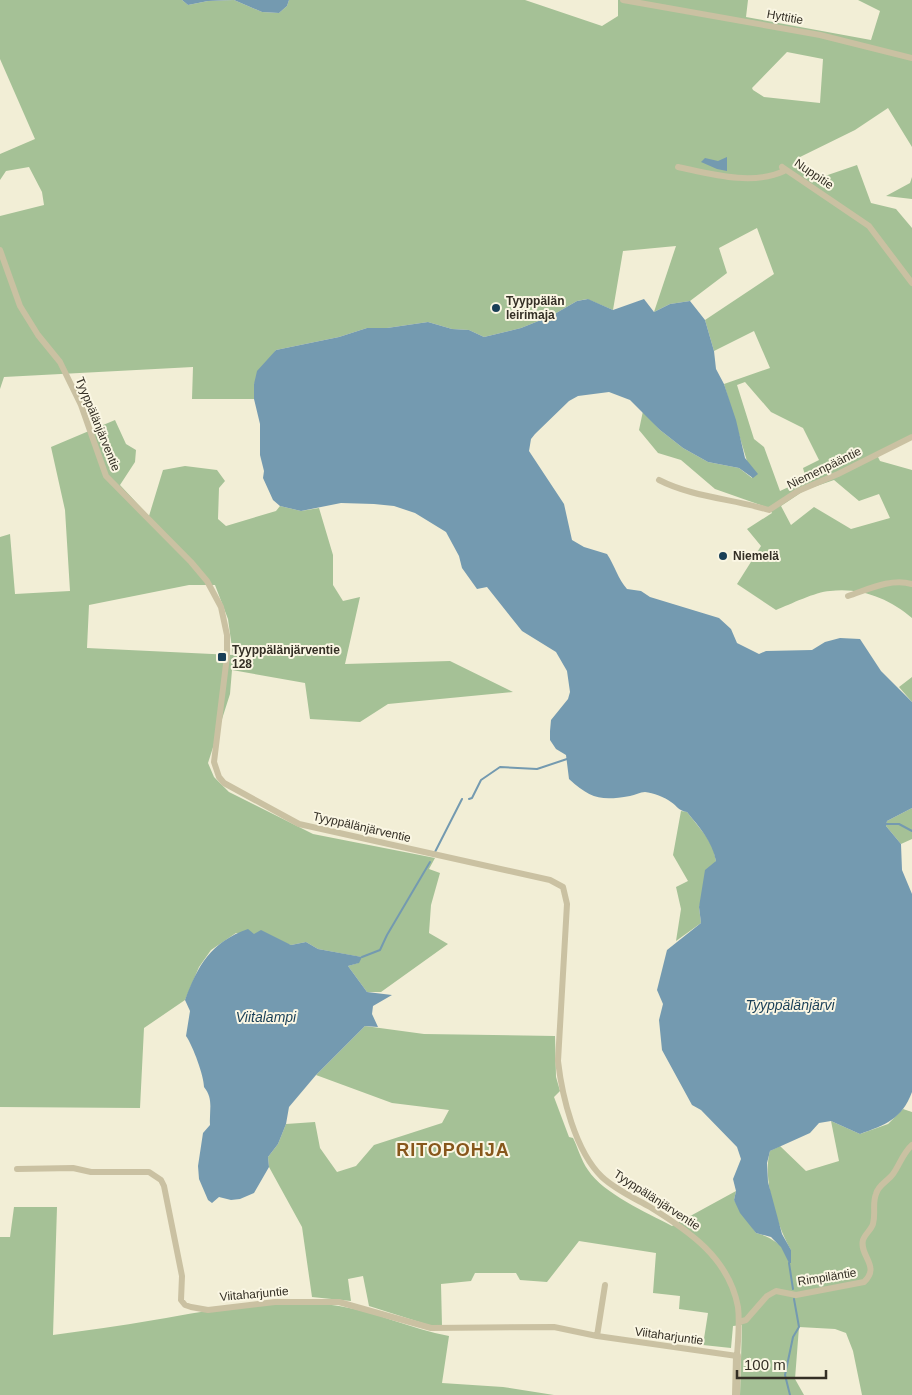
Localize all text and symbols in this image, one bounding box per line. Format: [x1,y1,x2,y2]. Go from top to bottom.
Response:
street label: Hyttitie [766,7,805,27]
street label: Nuppitie [792,156,836,192]
place label: Tyyppälän leirimaja [506,294,564,322]
marker: Tyyppälän leirimaja [490,302,502,314]
street label: Tyyppälänjärventie [73,375,123,473]
street label: Niemenpääntie [785,444,864,492]
place label: Niemelä [733,549,779,563]
marker: Niemelä [717,550,729,562]
place label: Tyyppälänjärventie 128 [232,643,340,671]
marker: Tyyppälänjärventie 128 [216,651,228,663]
street label: Tyyppälänjärventie [312,809,413,845]
water label: Tyyppälänjärvi [745,997,835,1013]
water label: Viitalampi [236,1009,297,1025]
district label: RITOPOHJA [396,1140,510,1160]
street label: Tyyppälänjärventie [611,1167,703,1233]
street label: Rimpiläntie [797,1265,858,1289]
street label: Viitaharjuntie [219,1284,289,1304]
street label: Viitaharjuntie [634,1324,705,1348]
scale bar [737,1348,826,1380]
text: 100 m [744,1356,786,1373]

